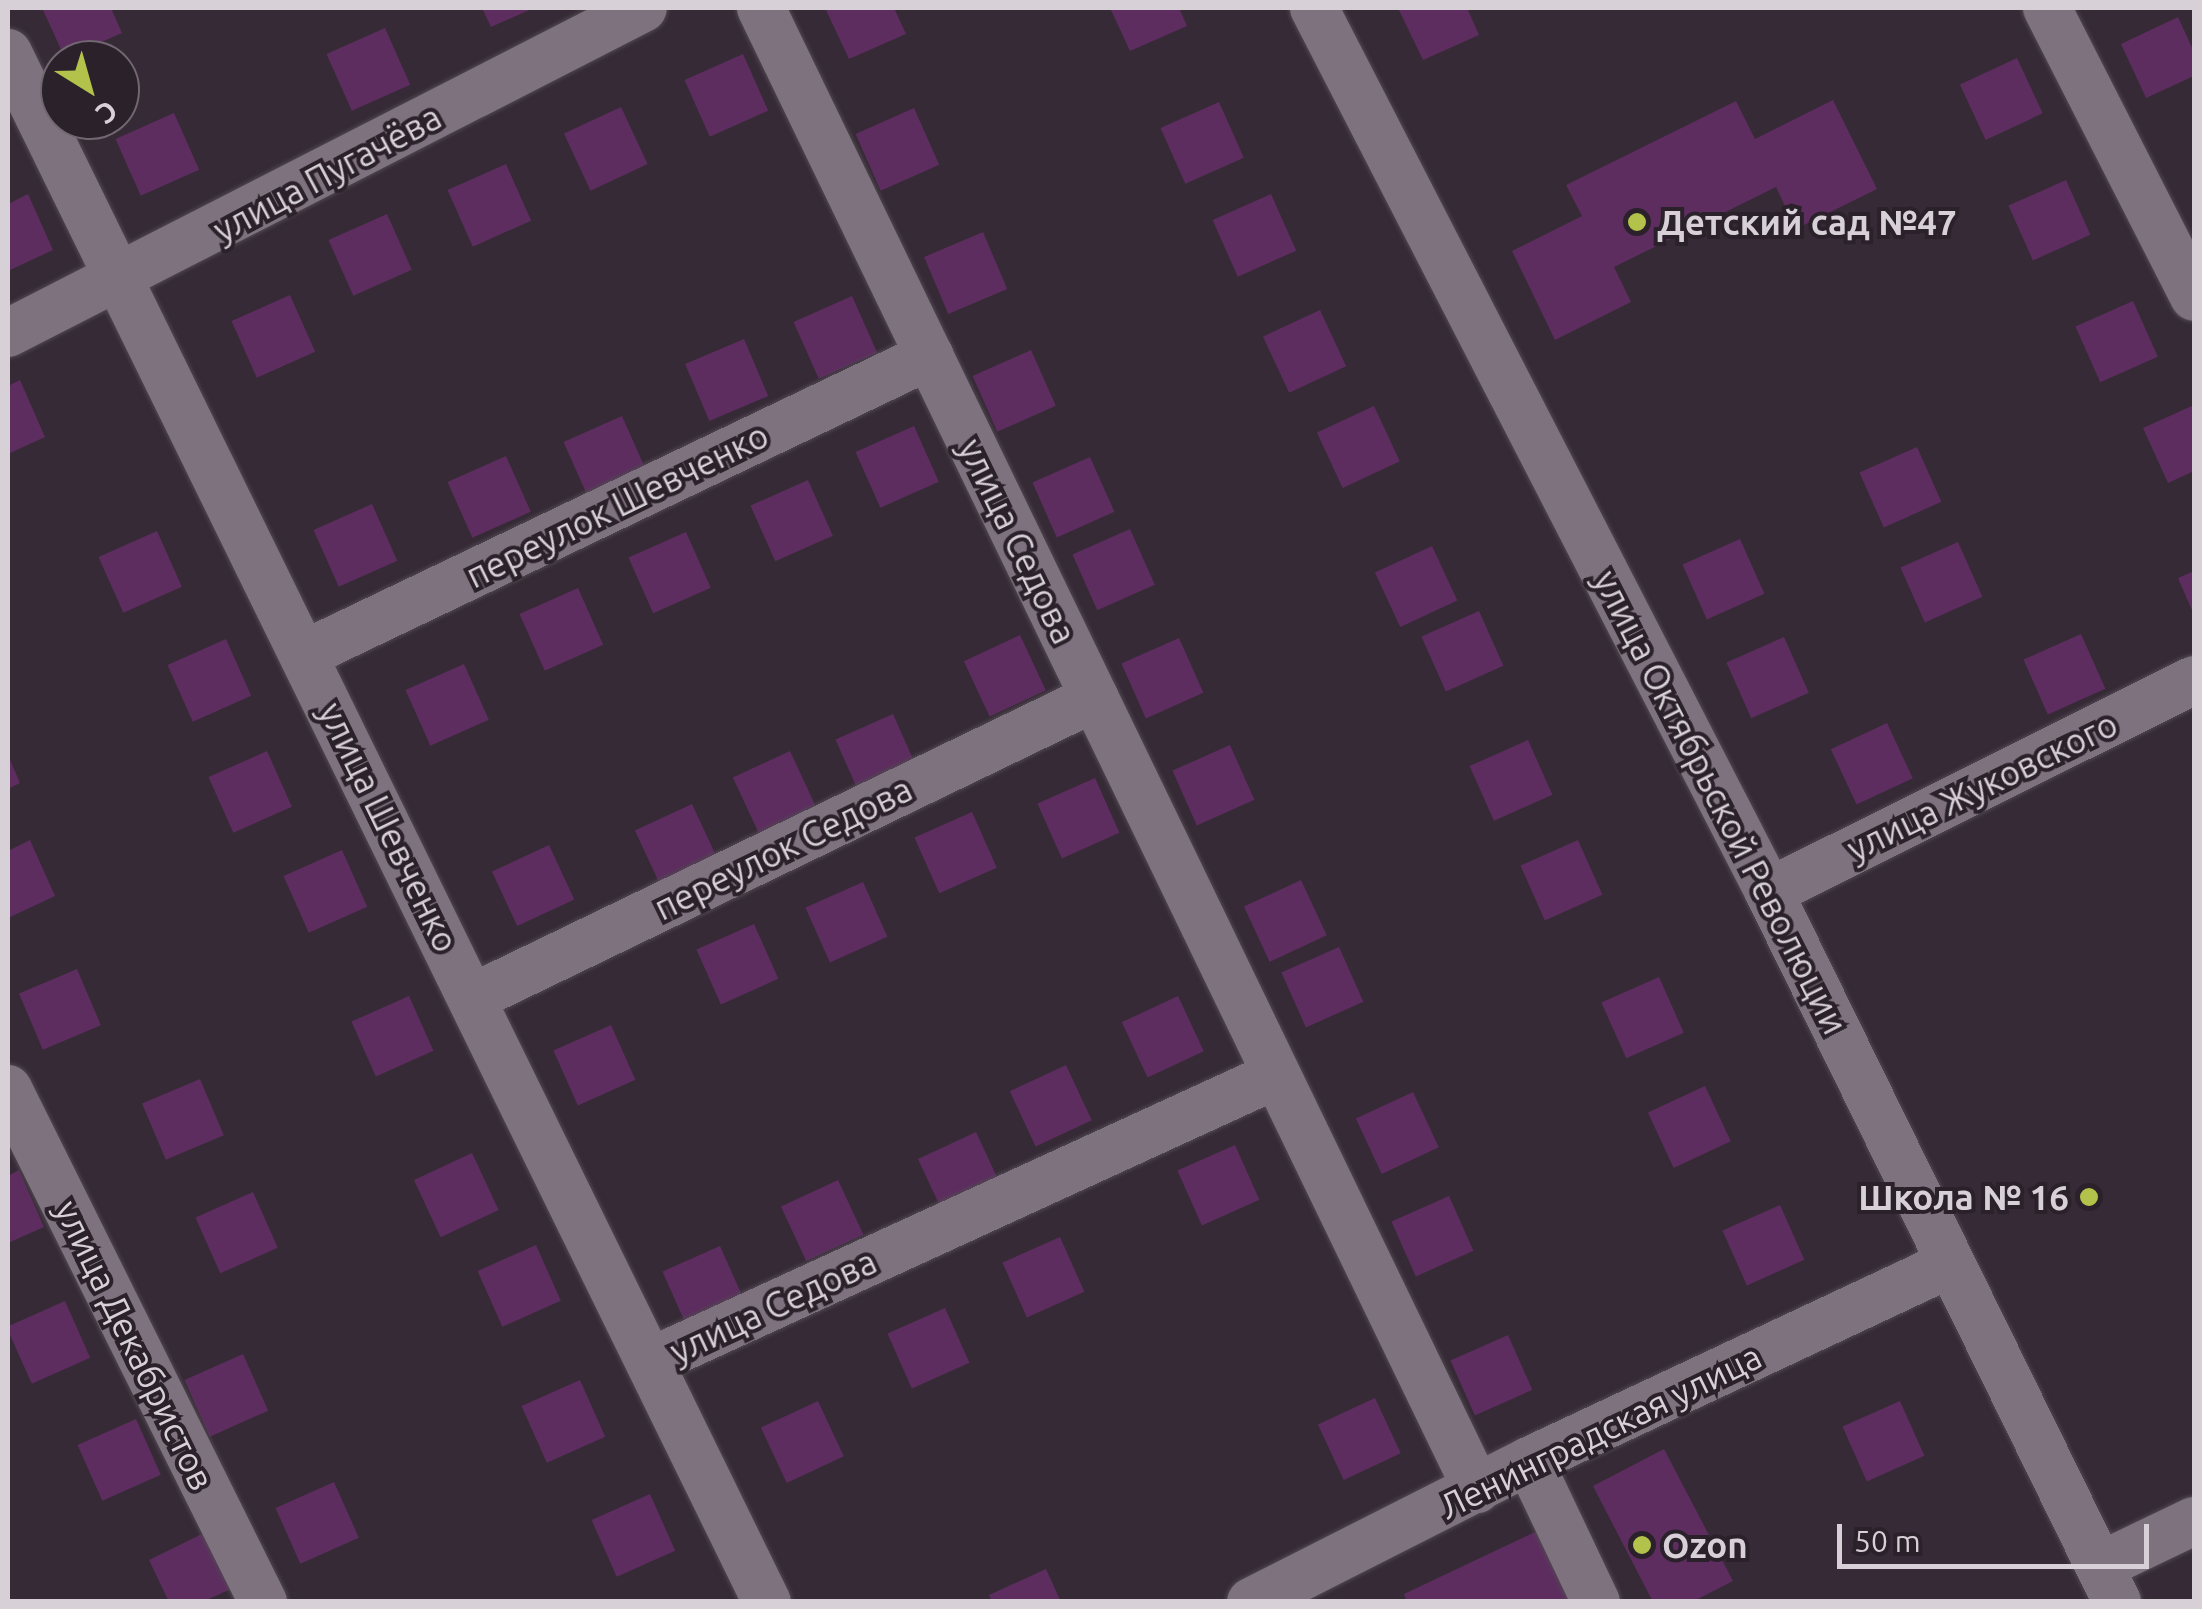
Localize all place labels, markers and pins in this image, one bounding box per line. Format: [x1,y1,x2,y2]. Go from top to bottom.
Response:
place label: Детский сад №47 [1657,201,1957,243]
marker: Детский сад №47 [1626,211,1648,233]
place label: Школа № 16 [1858,1176,2069,1218]
marker: Школа № 16 [2078,1186,2100,1208]
place label: Ozon [1662,1524,1748,1566]
marker: Ozon [1631,1534,1653,1556]

